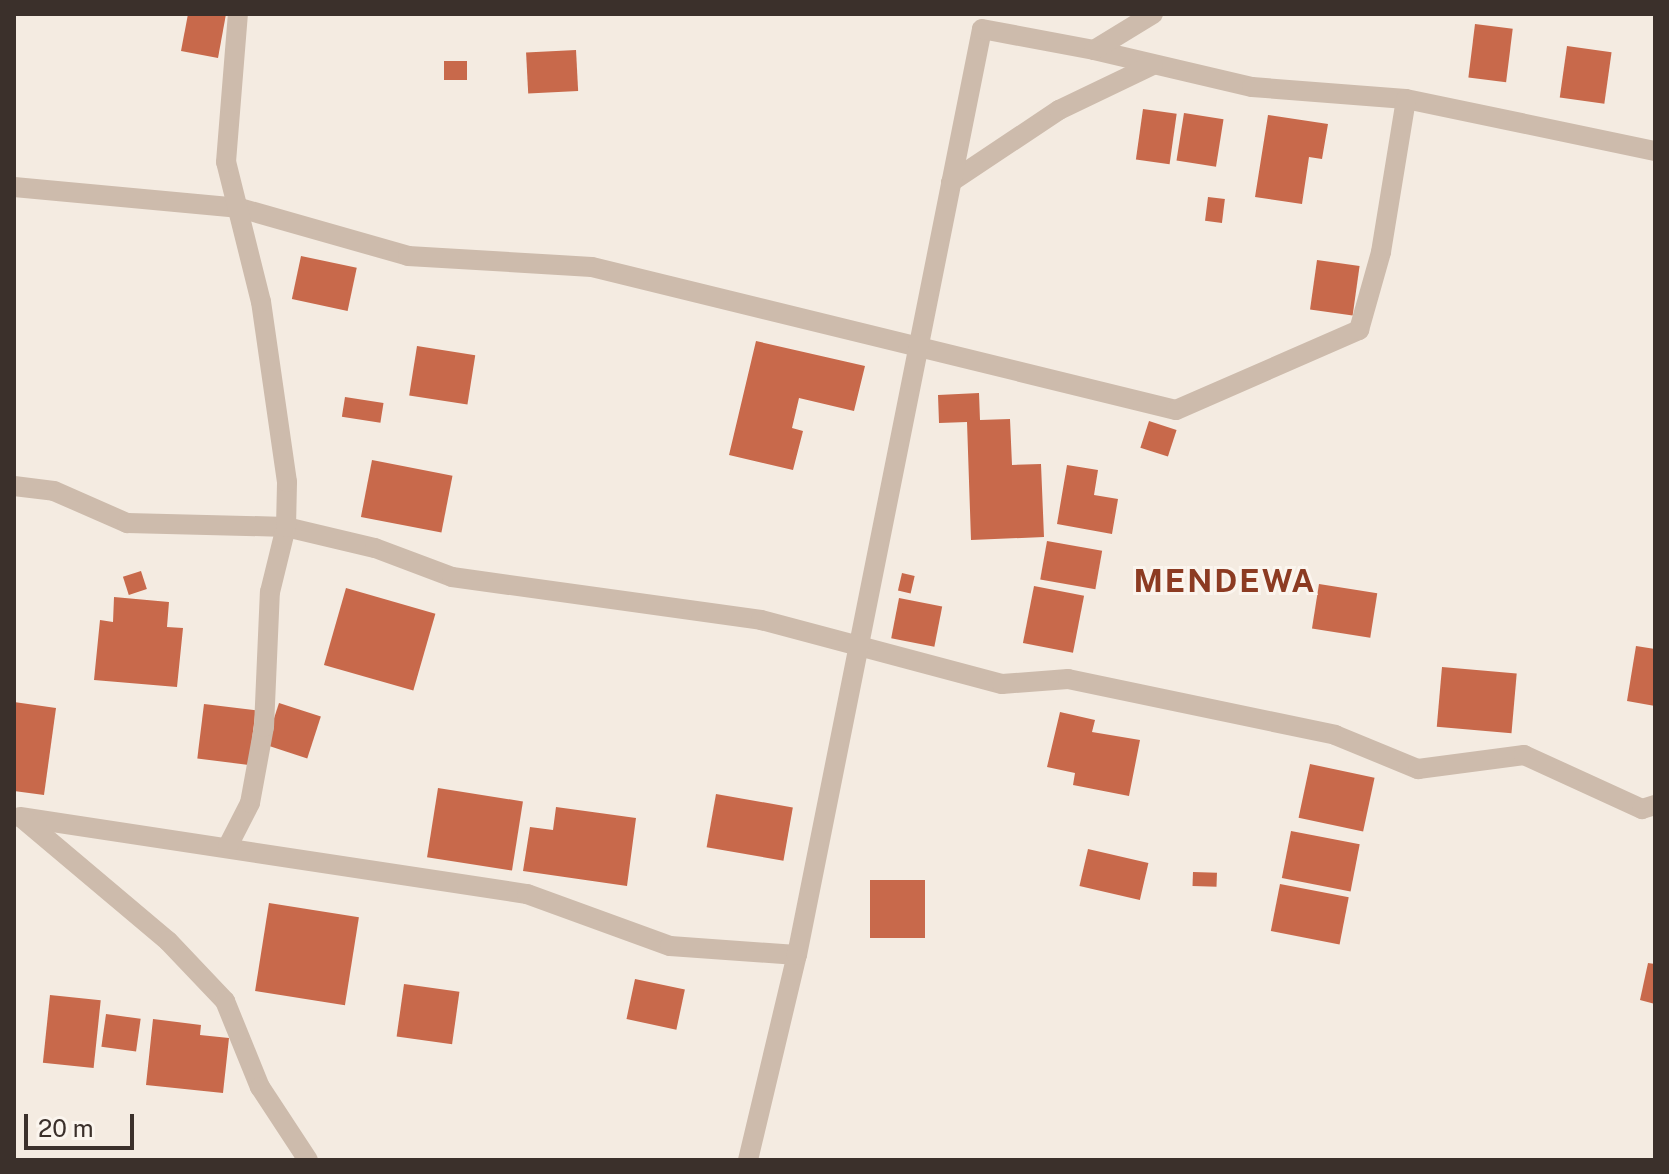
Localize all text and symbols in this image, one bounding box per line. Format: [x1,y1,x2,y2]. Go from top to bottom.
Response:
district label: MENDEWA [1133,562,1317,600]
scale bar [28,1098,138,1148]
text: 20 m [38,1114,94,1142]

